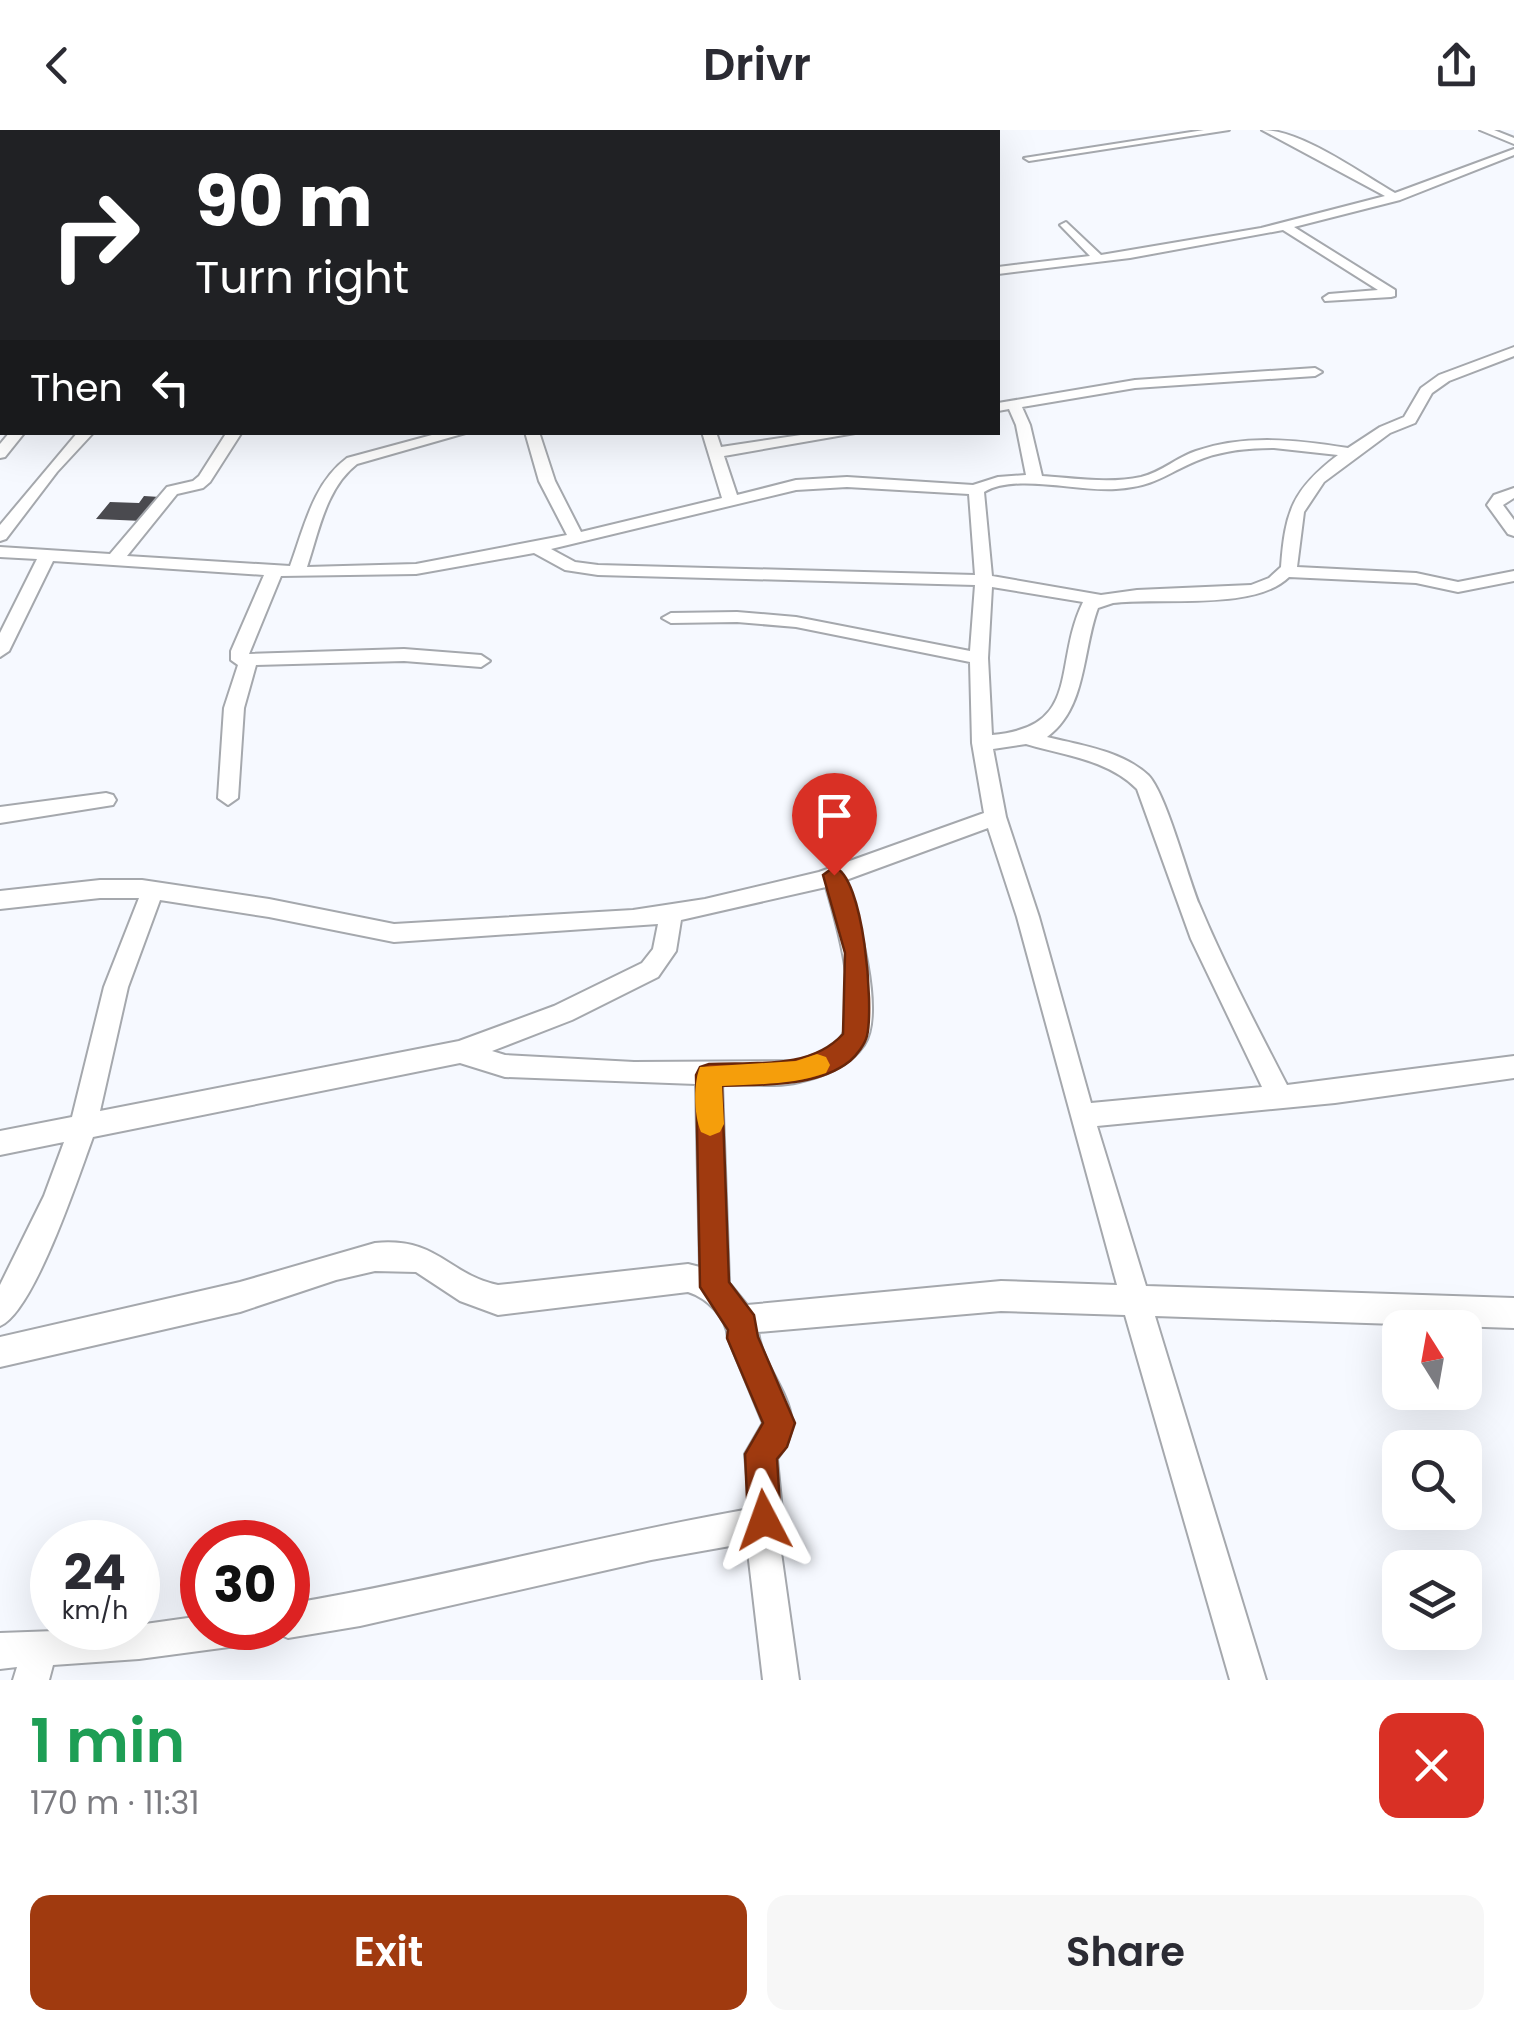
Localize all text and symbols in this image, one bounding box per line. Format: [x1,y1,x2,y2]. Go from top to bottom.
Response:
text: Drivr [703,33,811,96]
icon: back [30,38,85,93]
icon: share [1429,38,1484,93]
text: 90 m [195,152,373,251]
icon: right [30,170,160,300]
text: Turn right [195,246,409,309]
icon: left [143,360,198,415]
text: Then [30,361,123,414]
pin [792,773,877,876]
icon: arrive [807,788,862,843]
north arrow [1382,1310,1482,1410]
map controls [1382,1310,1482,1650]
button: search [1382,1430,1482,1530]
position arrow [712,1468,816,1572]
speed limit sign: 30 [180,1520,310,1650]
text: 24 [64,1537,126,1608]
button: layers [1382,1550,1482,1650]
text: km/h [62,1593,128,1628]
text: 1 min [30,1699,185,1783]
button: close [1379,1713,1484,1818]
text: 170 m · 11:31 [30,1780,200,1825]
button: Exit [30,1895,747,2010]
button: Share [767,1895,1484,2010]

